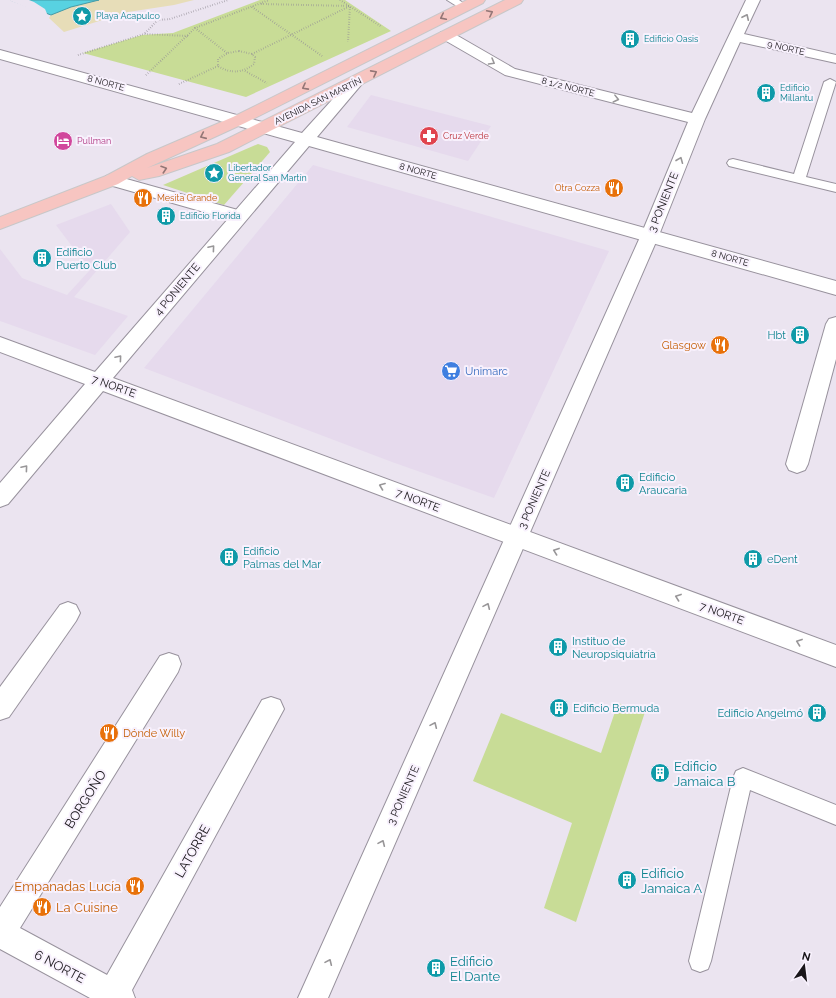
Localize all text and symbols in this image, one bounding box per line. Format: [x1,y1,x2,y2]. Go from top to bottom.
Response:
place icon: Playa Acapulco [71,5,93,27]
one-way arrow [486,10,493,18]
place label: Playa Acapulco [96,11,160,21]
one-way arrow [440,12,447,20]
one-way arrow [741,13,749,21]
building icon: Edificio Oasis [619,28,641,50]
place label: Edificio Oasis [644,34,699,44]
street label: 9 NORTE [766,39,806,57]
one-way arrow [488,57,495,64]
one-way arrow [370,70,377,77]
street label: 8 NORTE [86,73,126,93]
street label: AVENIDA SAN MARTÍN [272,75,363,126]
street label: 8 1/2 NORTE [541,76,596,99]
one-way arrow [302,82,309,90]
building icon: Edificio Millantu [755,82,777,104]
place label: Edificio Millantu [780,83,813,103]
one-way arrow [613,94,619,102]
pharmacy icon: Cruz Verde [418,125,440,147]
hotel icon: Pullman [52,130,74,152]
one-way arrow [200,131,207,139]
place label: Cruz Verde [443,131,490,141]
place label: Pullman [77,136,111,146]
one-way arrow [675,157,683,165]
street label: 8 NORTE [398,161,438,181]
place icon: Libertador General San Martín [203,162,225,184]
place label: Libertador General San Martín [228,163,307,183]
one-way arrow [161,165,168,174]
street label: 3 PONIENTE [646,170,682,234]
restaurant icon: Otra Cozza [603,177,625,199]
place label: Otra Cozza [555,183,600,193]
restaurant icon: Mesita Grande [132,187,154,209]
place label: Mesita Grande [157,193,218,203]
building icon: Edificio Florida [155,205,177,227]
place label: Edificio Florida [180,211,241,221]
place label: Edificio Puerto Club [56,246,117,272]
one-way arrow [207,246,214,253]
building icon: Edificio Puerto Club [31,247,53,269]
street label: 8 NORTE [710,248,750,268]
street label: 4 PONIENTE [152,261,203,318]
building icon: Hbt [789,324,811,346]
place label: Hbt [767,329,786,342]
restaurant icon: Glasgow [709,334,731,356]
place label: Glasgow [662,339,706,352]
one-way arrow [114,356,121,363]
supermarket icon: Unimarc [440,360,462,382]
place label: Unimarc [465,365,508,378]
street label: 7 NORTE [90,373,138,401]
one-way arrow [21,465,28,473]
street label: 3 PONIENTE [516,467,553,531]
place label: Edificio Araucaria [639,471,687,497]
building icon: Edificio Araucaria [614,472,636,494]
one-way arrow [378,483,385,491]
street label: 7 NORTE [394,486,442,515]
place label: Edificio Palmas del Mar [243,545,321,571]
building icon: Edificio Palmas del Mar [218,546,240,568]
one-way arrow [552,548,559,556]
building icon: eDent [742,548,764,570]
place label: eDent [767,553,798,566]
one-way arrow [674,593,681,601]
street label: 7 NORTE [698,600,746,628]
one-way arrow [482,602,490,610]
place label: Instituo de Neuropsiquiatría [572,635,656,661]
building icon: Instituo de Neuropsiquiatría [547,636,569,658]
one-way arrow [796,639,803,647]
building icon: Edificio Bermuda [548,697,570,719]
place label: Edificio Bermuda [573,702,659,715]
building icon: Edificio Angelmó [806,702,828,724]
place label: Edificio Angelmó [717,707,803,720]
one-way arrow [429,721,437,729]
restaurant icon: Dónde Willy [98,722,120,744]
place label: Dónde Willy [123,727,185,740]
place label: Edificio Jamaica B [674,759,736,789]
building icon: Edificio Jamaica B [649,762,671,784]
street label: 3 PONIENTE [385,763,422,827]
street label: BORGOÑO [62,767,109,831]
street label: LATORRE [172,822,213,880]
one-way arrow [377,840,385,847]
place label: Edificio Jamaica A [641,866,702,896]
building icon: Edificio Jamaica A [616,869,638,891]
restaurant icon: Empanadas Lucía [124,875,146,897]
place label: Empanadas Lucía [14,879,121,894]
restaurant icon: La Cuisine [31,896,53,918]
place label: La Cuisine [56,900,118,915]
north arrow [784,946,824,986]
street label: 6 NORTE [32,947,88,986]
text: N [801,949,812,964]
place label: Edificio El Dante [450,954,500,984]
building icon: Edificio El Dante [425,957,447,979]
one-way arrow [324,959,332,967]

